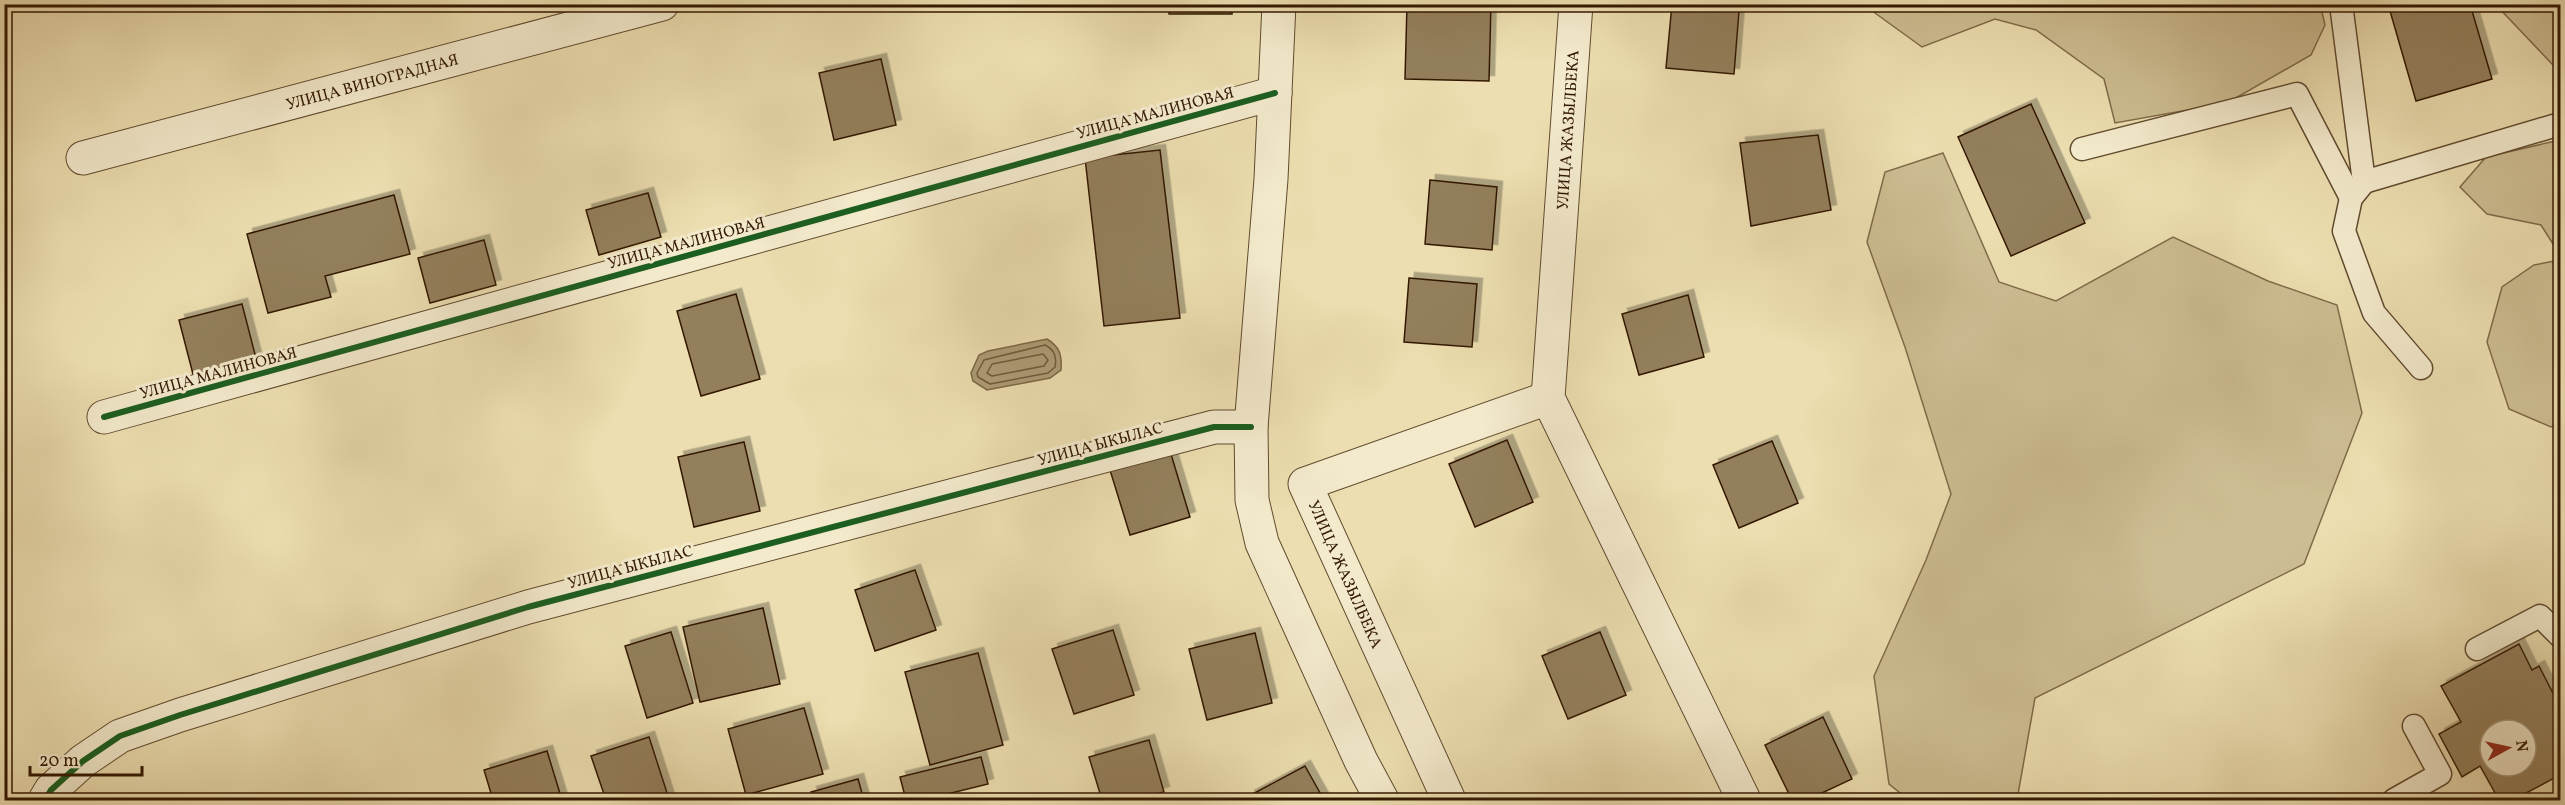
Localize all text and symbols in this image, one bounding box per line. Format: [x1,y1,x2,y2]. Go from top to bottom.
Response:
street label: УЛИЦА ВИНОГРАДНАЯ [284,49,461,117]
street label: УЛИЦА ЖАЗЫЛБЕКА [1552,49,1586,211]
street label: УЛИЦА МАЛИНОВАЯ [1074,82,1237,146]
street label: УЛИЦА МАЛИНОВАЯ [605,212,768,276]
street label: УЛИЦА МАЛИНОВАЯ [137,342,300,406]
street label: УЛИЦА ЫКЫЛАС [1035,418,1166,472]
street label: УЛИЦА ЖАЗЫЛБЕКА [1302,497,1387,652]
street label: УЛИЦА ЫКЫЛАС [565,541,696,595]
north arrow [2478,718,2538,778]
scale bar [30,739,142,777]
text: N [2509,739,2533,754]
text: 20 m [39,749,79,774]

